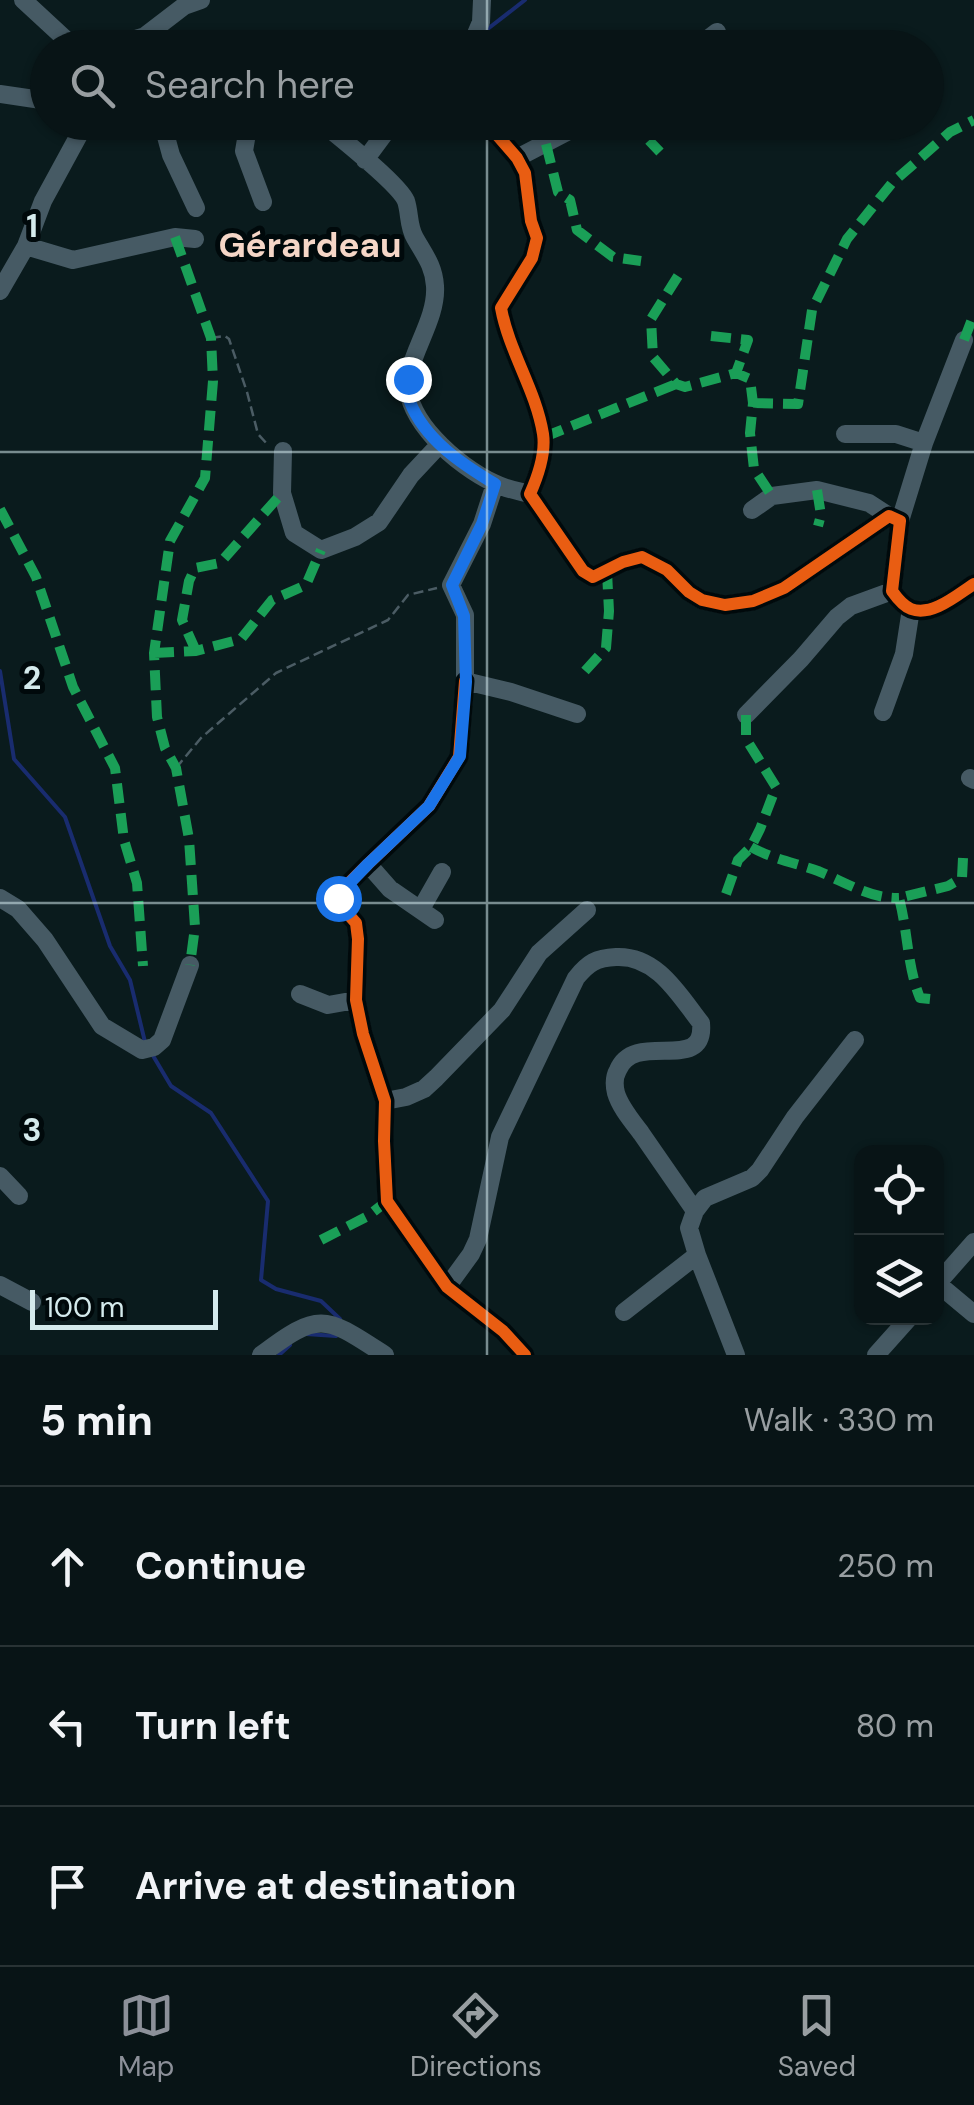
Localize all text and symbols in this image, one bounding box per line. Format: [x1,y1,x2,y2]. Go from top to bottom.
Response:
search box [30,30,944,140]
icon: search [65,58,120,113]
text: Search here [145,60,355,110]
text: 1 [26,205,38,247]
district label: Gérardeau [218,222,402,268]
route end [386,357,432,403]
text: 2 [23,657,41,699]
route start [316,876,362,922]
text: 3 [22,1109,42,1151]
map controls [854,1145,944,1325]
button: locate [854,1145,944,1235]
button: layers [854,1235,944,1325]
scale bar [30,1285,218,1330]
text: 100 m [45,1289,124,1326]
text: 5 min [40,1393,153,1448]
text: Walk · 330 m [744,1399,934,1441]
icon: ahead [40,1539,95,1594]
text: Continue [135,1541,306,1591]
text: 250 m [837,1545,934,1587]
icon: left [40,1699,95,1754]
text: Turn left [135,1701,291,1751]
text: 80 m [856,1705,934,1747]
icon: arrive [40,1859,95,1914]
text: Arrive at destination [135,1861,517,1911]
tab: Map [118,1988,174,2085]
tab: Directions [410,1988,542,2085]
tab: Saved [778,1988,856,2085]

